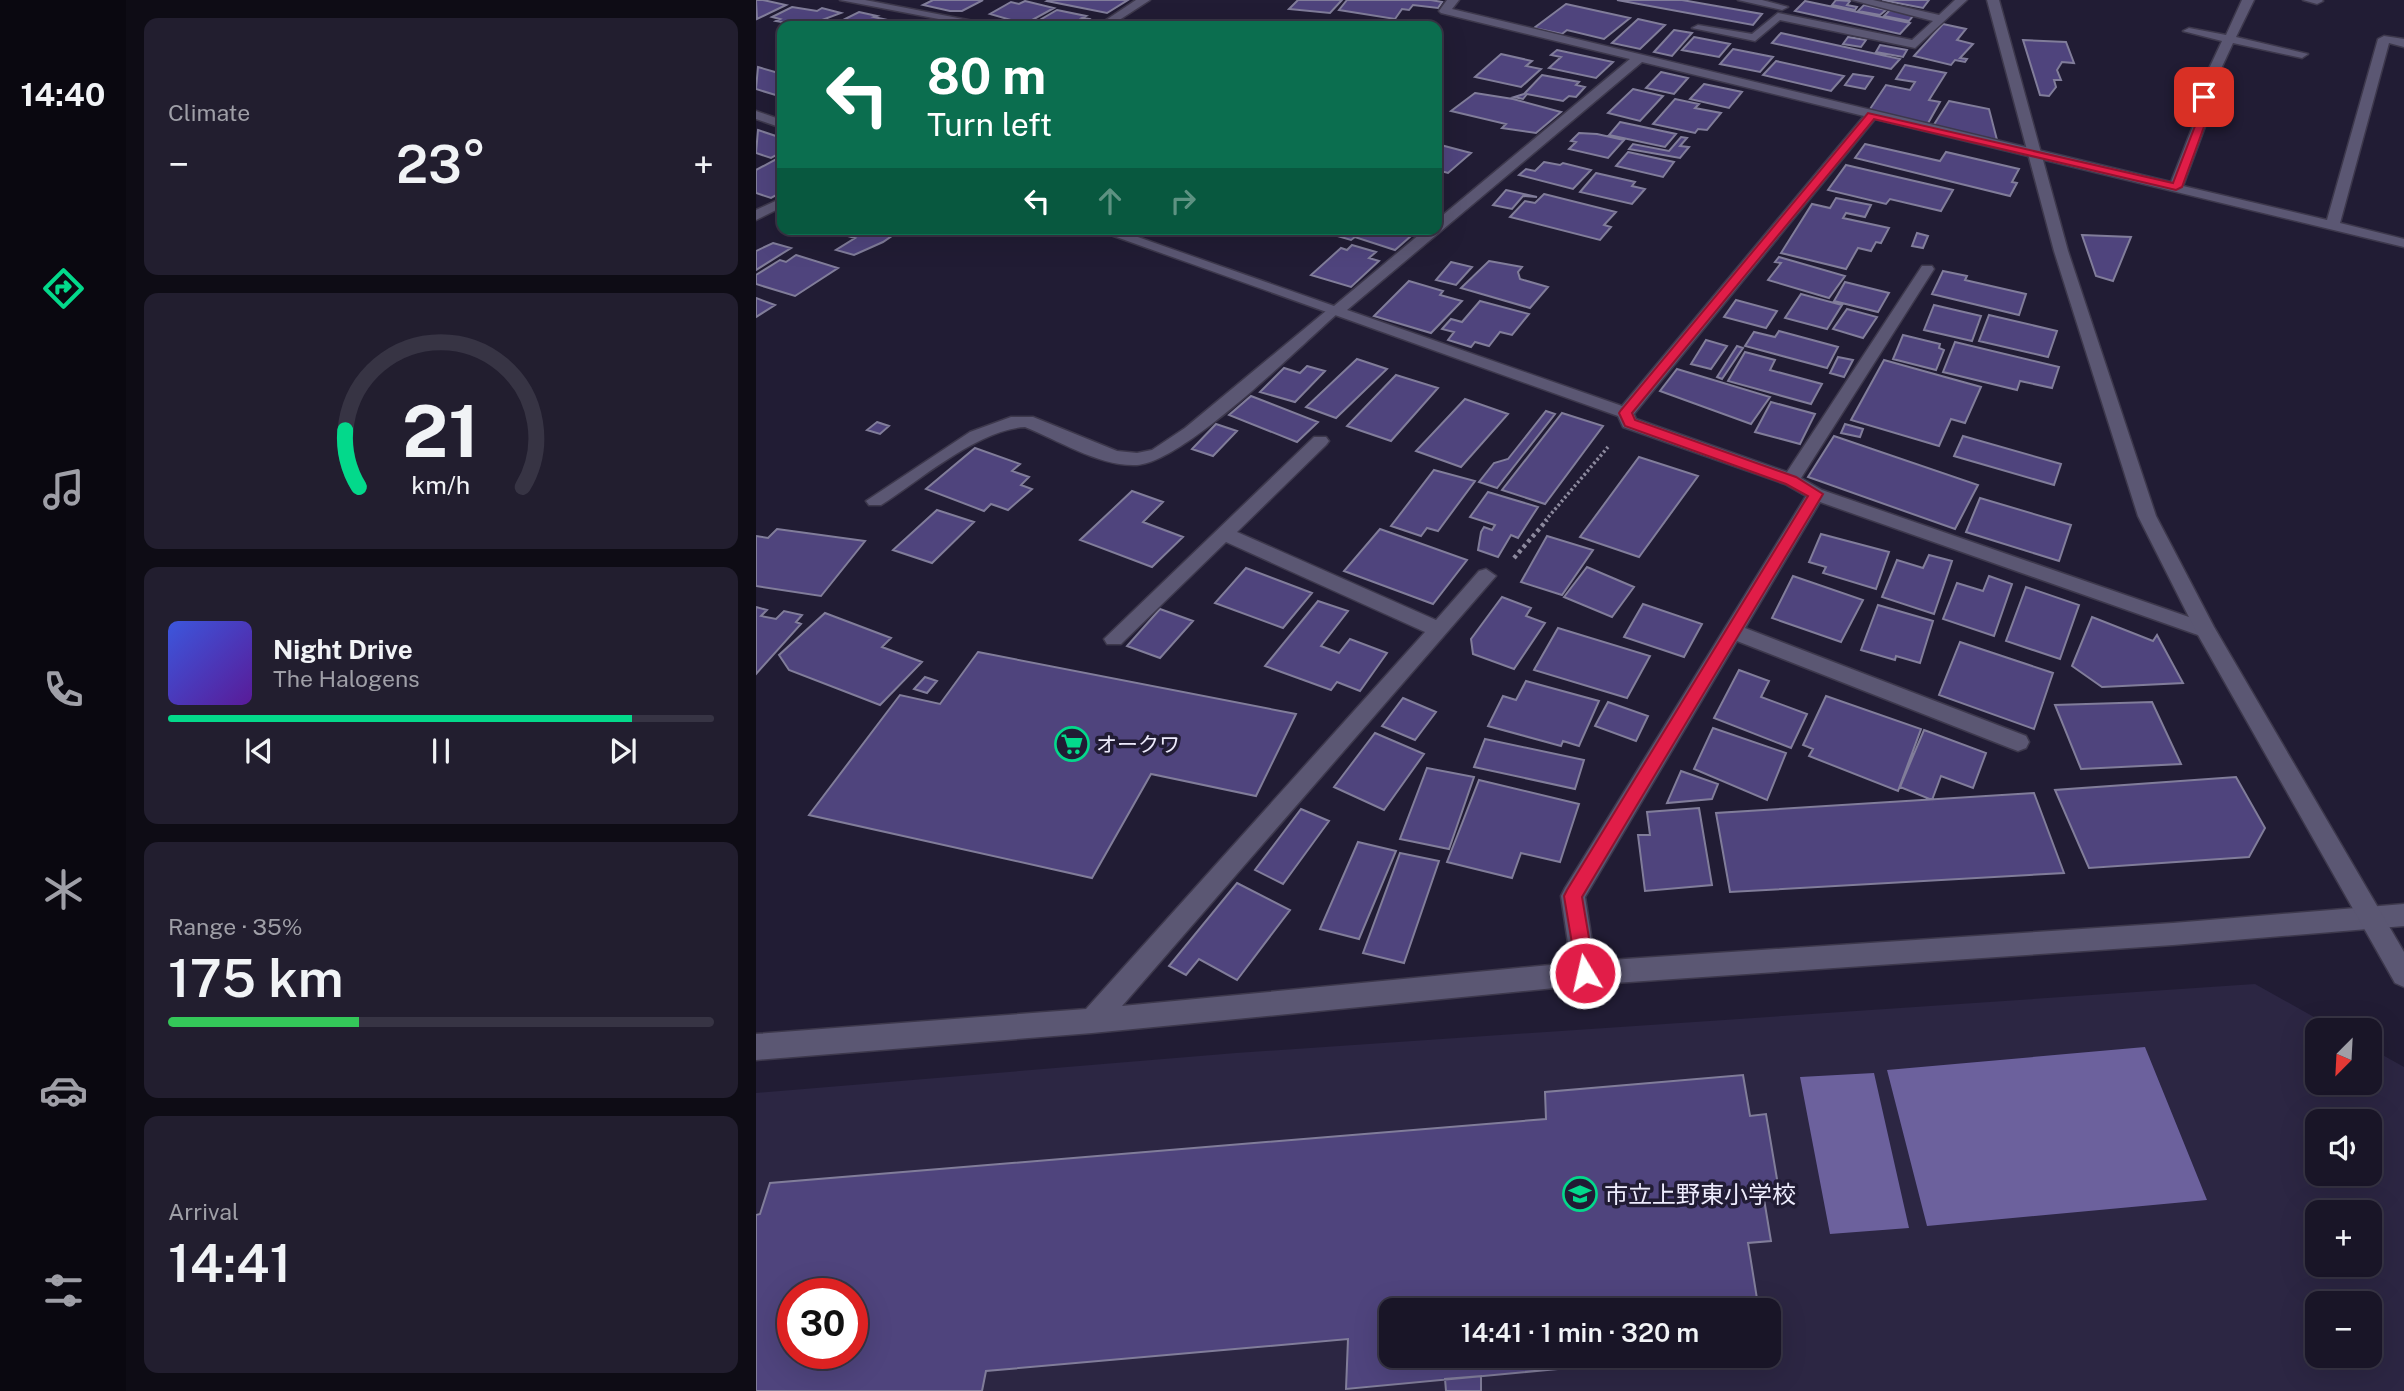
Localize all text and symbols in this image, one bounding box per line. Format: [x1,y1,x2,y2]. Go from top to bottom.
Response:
text: 80 m [927,47,1046,105]
icon: left [812,49,903,140]
pin [2174,67,2234,127]
text: 14:40 [21,76,105,113]
icon: arrive [2185,78,2223,116]
text: Climate [168,99,250,126]
text: Turn left [927,106,1052,143]
text: 23° [396,134,486,195]
text: − [168,142,189,187]
text: + [693,142,714,187]
icon: left [1018,182,1056,220]
icon: ahead [1091,182,1129,220]
icon: right [1164,182,1202,220]
icon: directions [39,264,88,313]
text: 21 [402,388,480,473]
icon: music [39,465,88,514]
text: km/h [412,470,470,500]
text: Night Drive [273,634,413,665]
icon: phone [39,665,88,714]
text: The Halogens [273,665,420,692]
supermarket icon: オークワ [1053,725,1091,763]
icon: previous [240,732,278,770]
icon: pause [422,732,460,770]
icon: next [604,732,642,770]
place label: オークワ [1096,732,1180,757]
icon: climate [39,865,88,914]
text: Range · 35% [168,913,302,940]
position arrow [1548,936,1622,1010]
text: 175 km [168,948,344,1009]
north arrow [2305,1018,2382,1096]
map controls [2305,1018,2382,1368]
icon: car [39,1066,88,1115]
button: sound [2305,1109,2382,1186]
school or university icon: 市立上野東小学校 [1561,1175,1599,1213]
place label: 市立上野東小学校 [1604,1180,1796,1208]
text: Arrival [168,1198,239,1225]
button: + [2305,1200,2382,1277]
text: 14:41 [168,1233,291,1294]
icon: filters [39,1266,88,1315]
speed limit sign: 30 [777,1278,868,1369]
button: − [2305,1291,2382,1368]
text: 14:41 · 1 min · 320 m [1461,1317,1699,1348]

